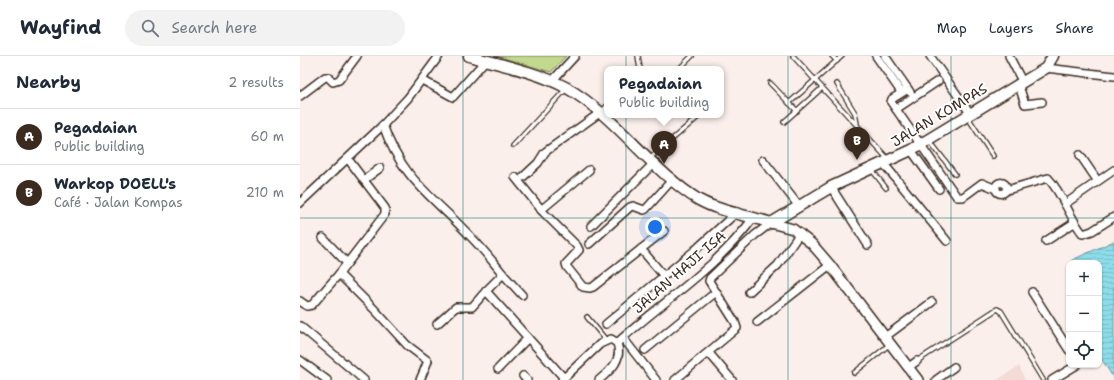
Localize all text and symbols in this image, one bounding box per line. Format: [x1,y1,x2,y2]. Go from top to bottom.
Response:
search box [125,10,405,46]
text: Wayfind [20,15,101,40]
icon: search [139,17,161,39]
text: Search here [171,18,257,38]
text: Map [937,19,967,37]
text: Layers [989,19,1033,37]
text: Share [1055,19,1094,37]
popup [604,66,724,118]
text: Nearby [16,71,81,93]
text: 2 results [228,74,284,91]
text: Pegadaian [619,74,702,94]
street label: JALAN KOMPAS [888,79,990,151]
text: Public building [619,94,709,111]
text: Pegadaian [54,118,137,138]
pin: B [844,127,870,160]
text: A [24,128,34,145]
text: 60 m [251,128,284,145]
pin: A [651,131,677,164]
text: Public building [54,138,145,155]
text: Warkop DOELL's [54,174,176,194]
text: B [25,184,33,201]
text: 210 m [246,184,284,201]
text: Café · Jalan Kompas [54,194,183,211]
your location [645,217,665,237]
street label: JALAN HAJI ISA [629,227,729,317]
map controls [1066,260,1102,368]
button: + [1066,260,1102,296]
button: − [1066,296,1102,332]
button: locate [1066,332,1102,368]

